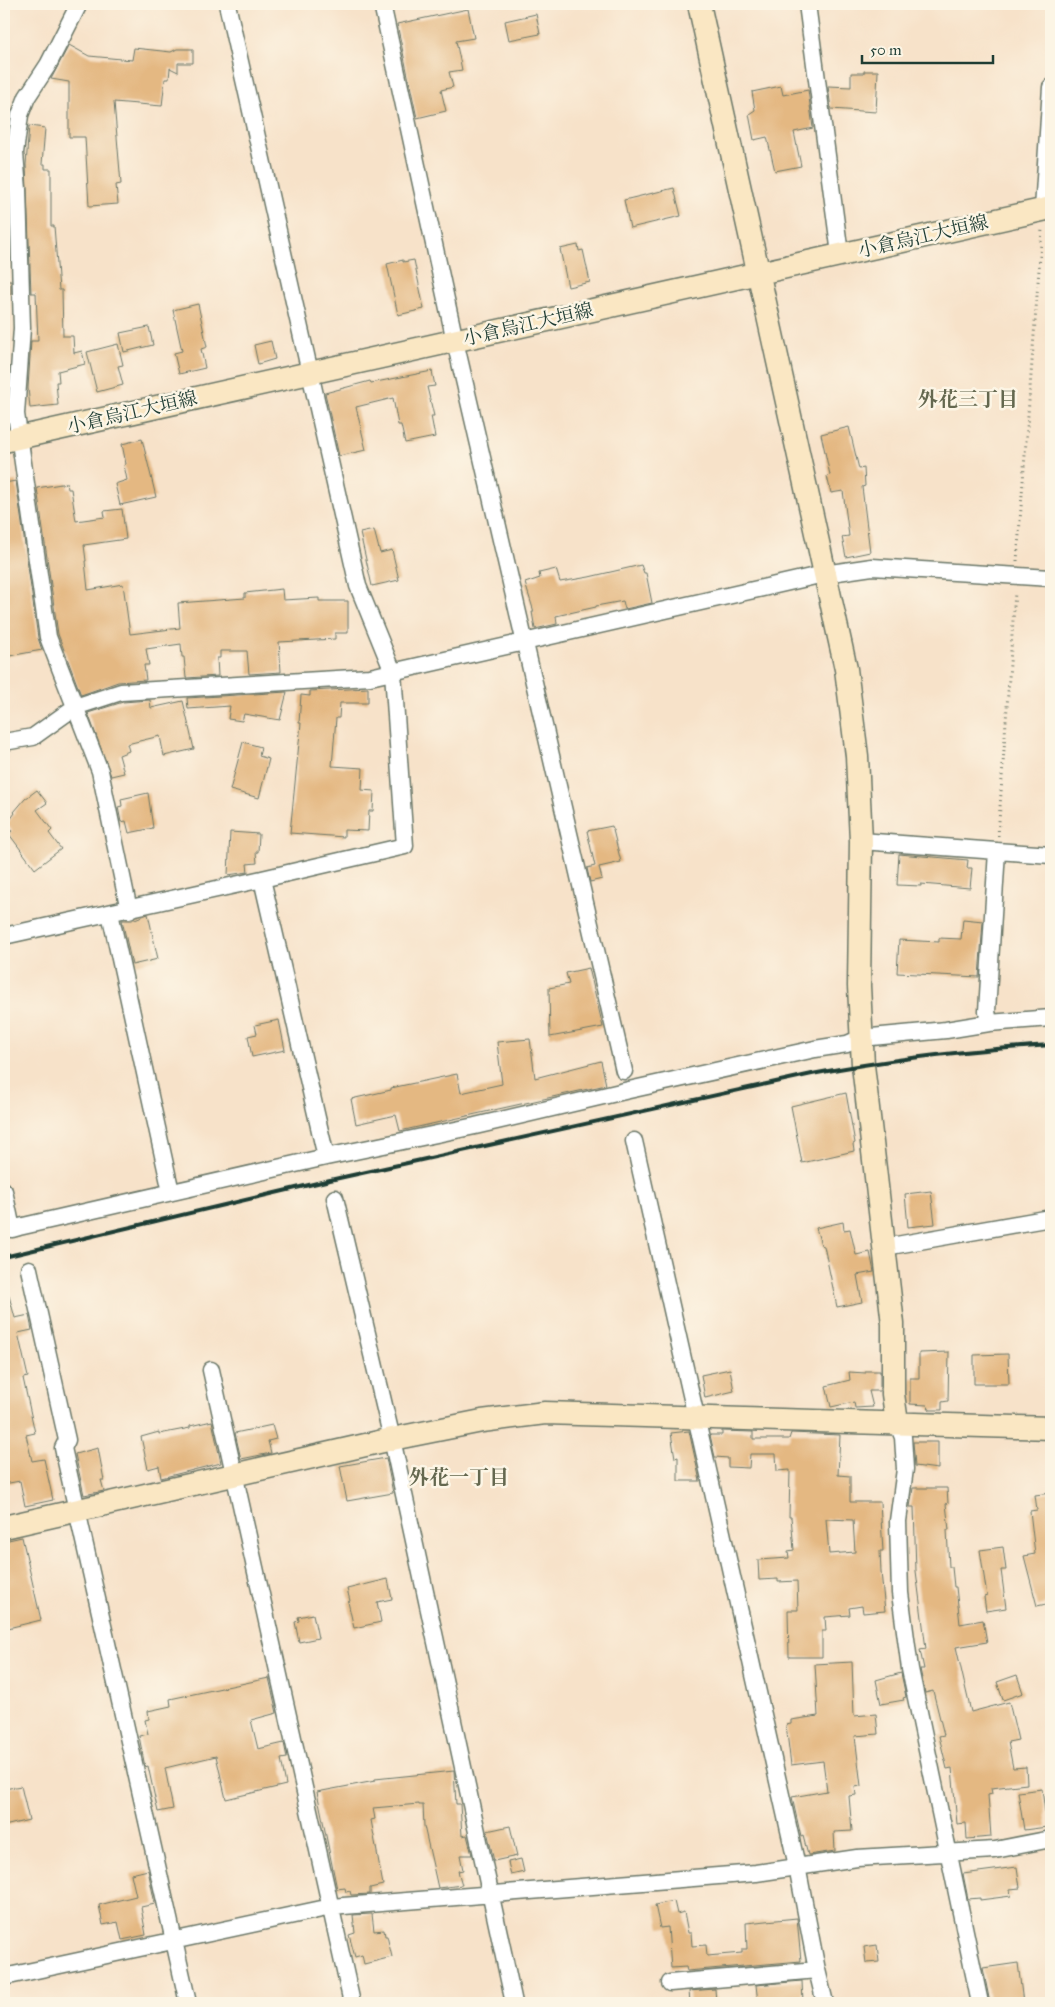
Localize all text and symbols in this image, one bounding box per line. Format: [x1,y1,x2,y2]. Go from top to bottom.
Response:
scale bar [862,32,994,64]
text: 50 m [870,41,902,59]
street label: 小倉烏江大垣線 [856,210,990,262]
street label: 小倉烏江大垣線 [461,298,595,350]
street label: 小倉烏江大垣線 [65,386,199,438]
district label: 外花三丁目 [918,387,1018,411]
district label: 外花一丁目 [409,1465,509,1489]

